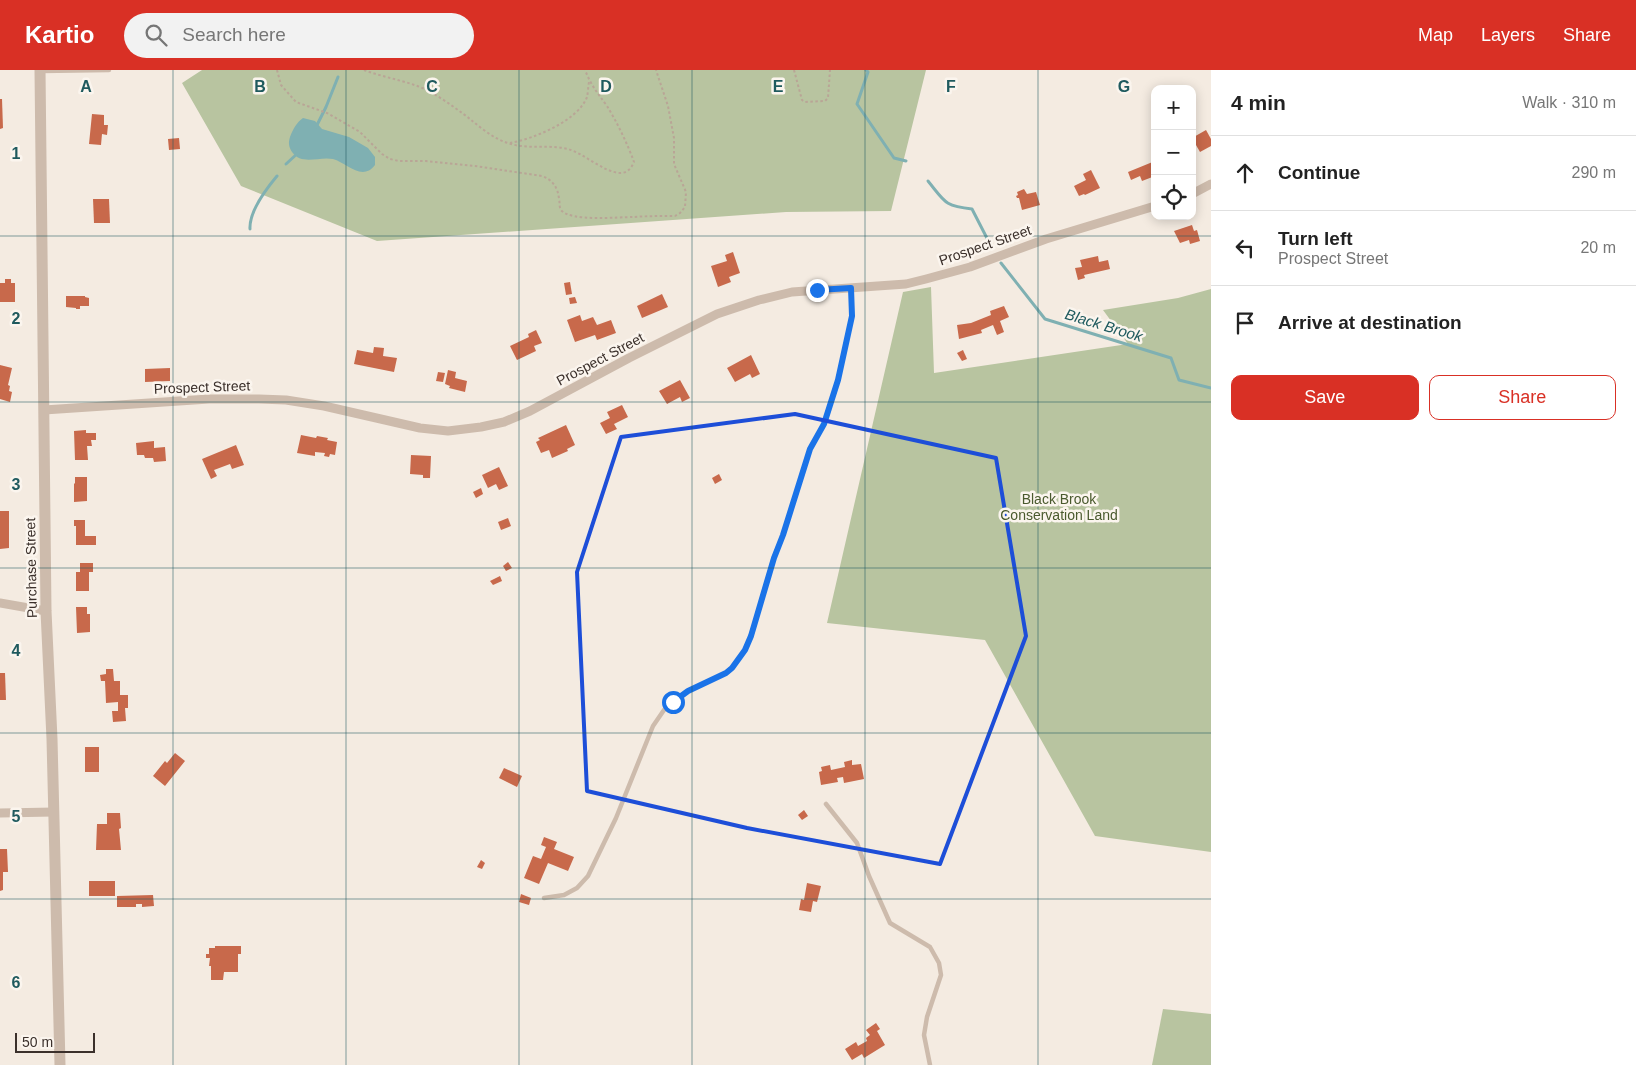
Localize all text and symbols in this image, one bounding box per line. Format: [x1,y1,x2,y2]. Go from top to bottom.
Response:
search box [124,13,474,58]
text: Kartio [25,21,94,48]
icon: search [142,21,170,49]
text: Search here [182,24,286,45]
text: Map [1418,25,1453,45]
text: Layers [1481,25,1535,45]
text: Share [1563,25,1611,45]
text: A [80,78,92,95]
text: B [254,78,266,95]
text: C [426,78,438,95]
text: D [600,78,612,95]
text: E [773,78,784,95]
text: F [946,78,956,95]
text: G [1118,78,1130,95]
map controls [1151,85,1196,220]
button: + [1151,85,1196,130]
text: 4 min [1231,91,1286,114]
text: Walk · 310 m [1522,94,1616,111]
button: − [1151,130,1196,175]
text: 1 [12,145,21,162]
icon: ahead [1231,159,1259,187]
text: Continue [1278,162,1360,183]
text: 290 m [1572,164,1616,181]
button: locate [1151,175,1196,220]
street label: Prospect Street [937,222,1033,268]
text: Turn left [1278,228,1353,249]
icon: left [1231,234,1259,262]
text: 20 m [1580,239,1616,256]
text: Prospect Street [1278,250,1388,267]
route end [806,279,829,302]
water label: Black Brook [1063,305,1146,345]
icon: arrive [1231,309,1259,337]
text: 2 [12,310,21,327]
text: Arrive at destination [1278,312,1462,333]
street label: Prospect Street [554,329,646,389]
button: Save [1231,375,1419,420]
button: Share [1429,375,1616,420]
street label: Prospect Street [154,377,251,397]
text: 3 [12,476,21,493]
park label: Black Brook Conservation Land [1000,491,1118,523]
street label: Purchase Street [22,518,40,618]
text: 4 [12,642,21,659]
route start [662,691,685,714]
text: 5 [12,808,21,825]
text: 6 [12,974,21,991]
scale bar [15,1030,95,1053]
text: 50 m [22,1034,53,1050]

